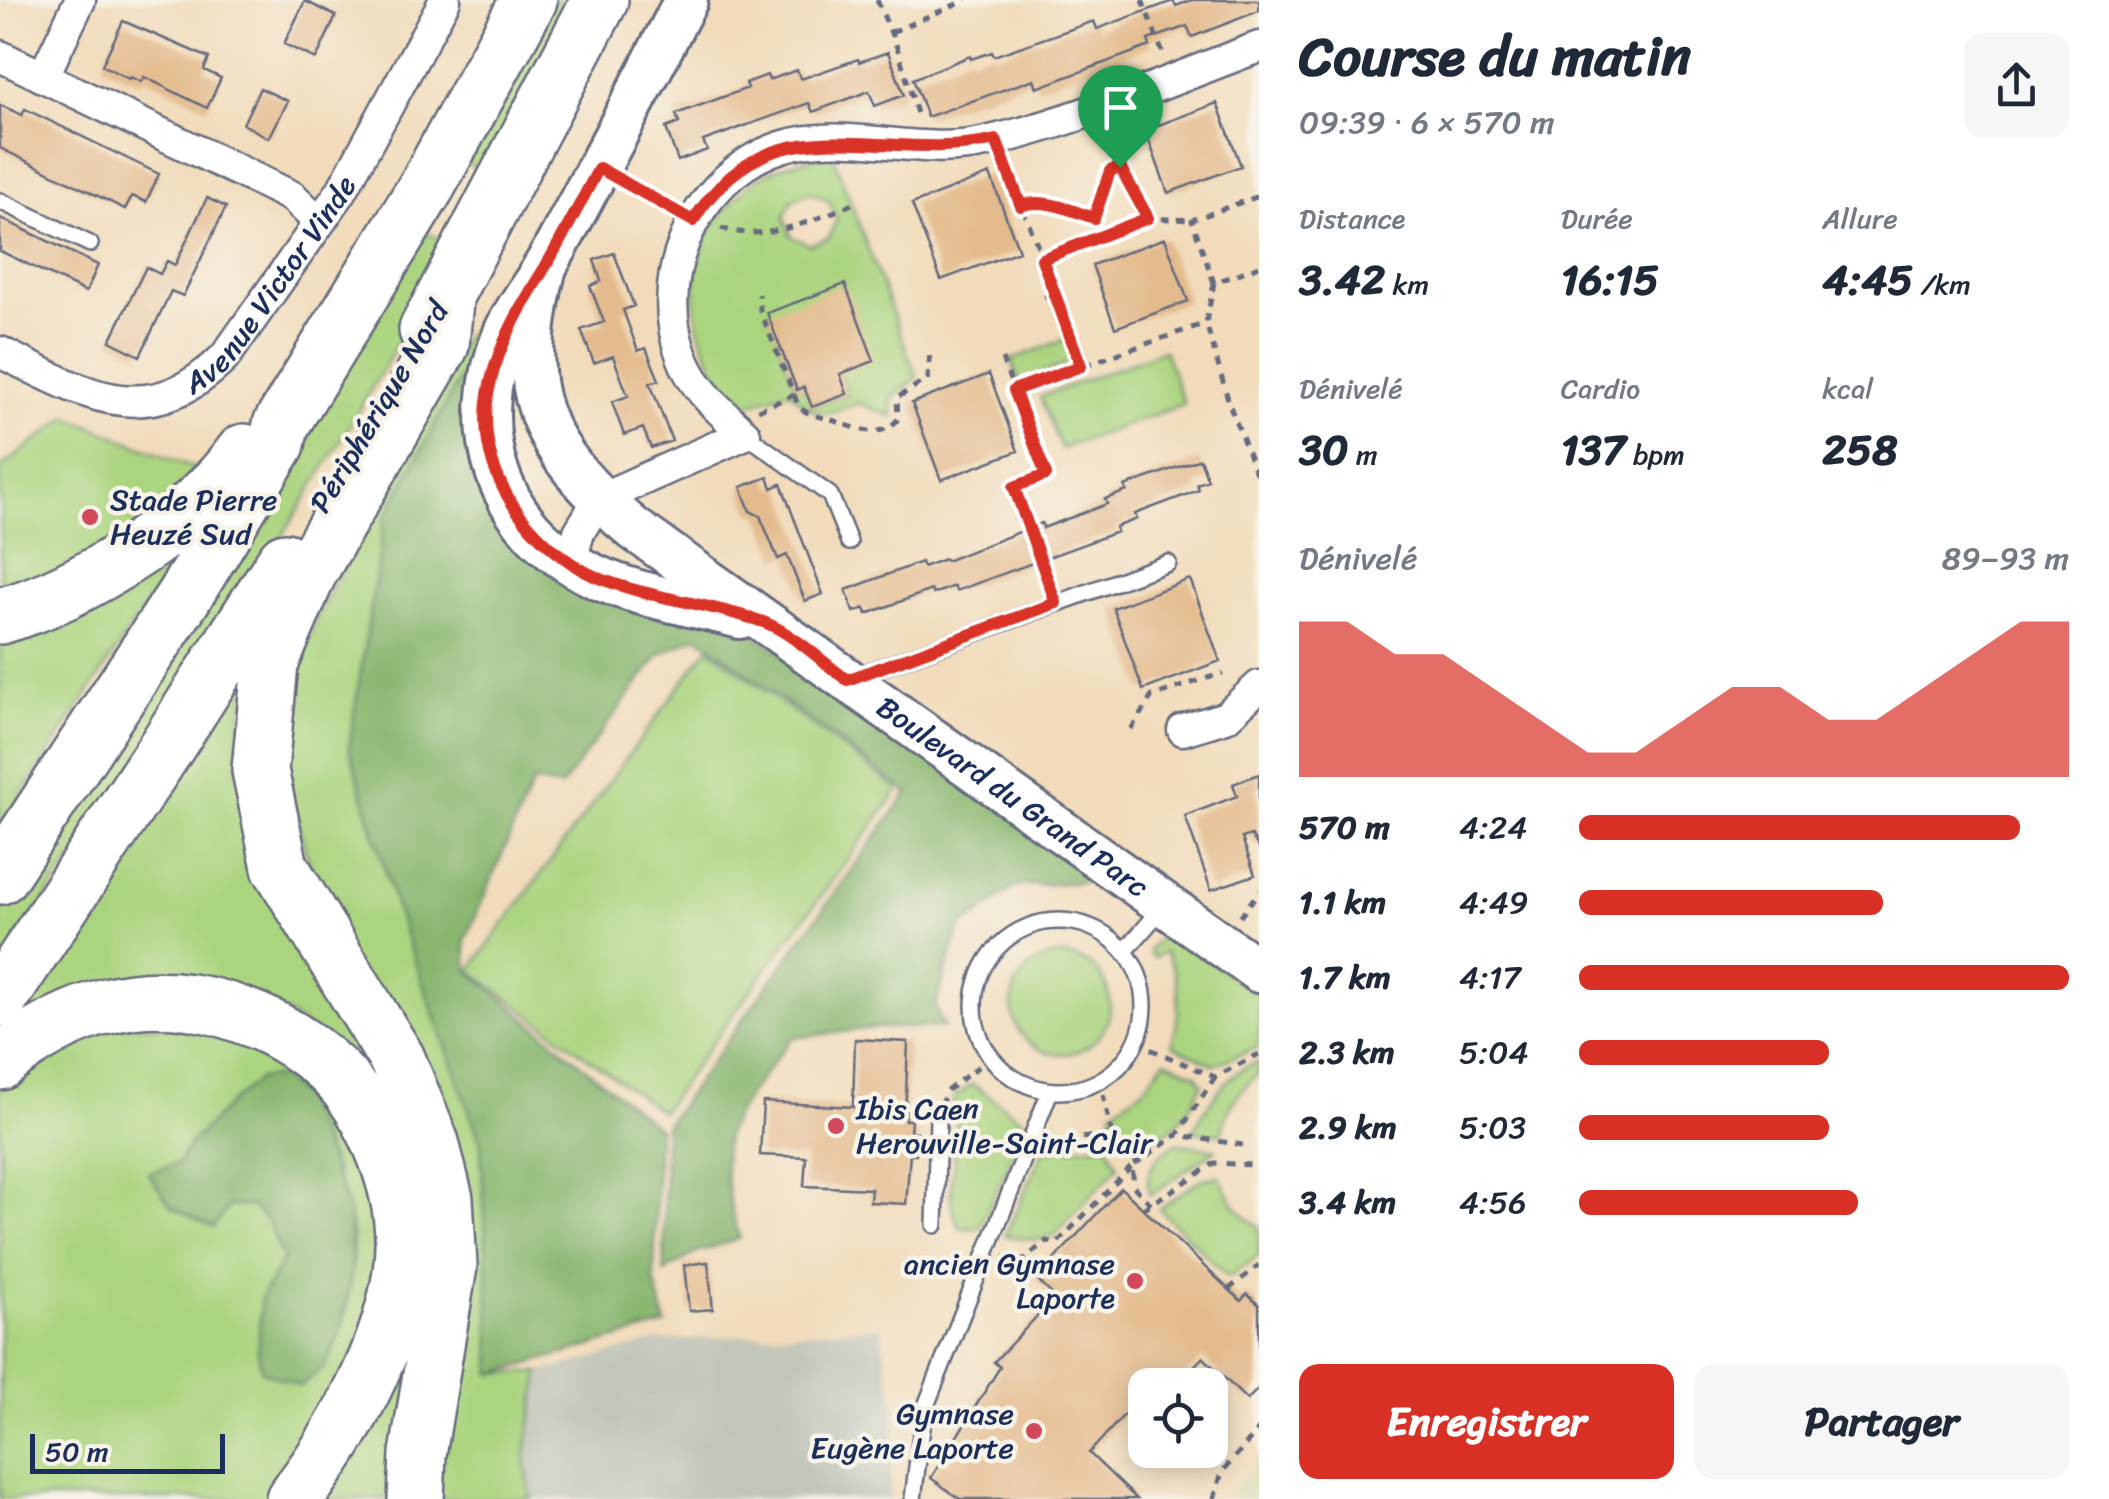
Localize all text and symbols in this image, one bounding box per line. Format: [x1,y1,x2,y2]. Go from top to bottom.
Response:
text: Course du matin [1299,8,1691,105]
button: share [1964,33,2069,138]
pin [1078,65,1163,168]
icon: arrive [1093,80,1148,135]
text: 09:39 · 6 × 570 m [1299,94,1555,151]
street label: Avenue Victor Vinde [172,166,372,410]
text: Distance [1299,194,1405,243]
text: Durée [1561,194,1633,243]
text: Allure [1822,194,1898,243]
text: 3.42 [1299,243,1385,317]
text: 16:15 [1561,243,1659,317]
text: 4:45 [1822,243,1913,317]
text: km [1385,260,1429,309]
text: /km [1913,260,1971,309]
street label: Périphérique Nord [294,288,465,524]
text: Dénivelé [1299,364,1403,413]
text: Cardio [1561,364,1640,413]
text: kcal [1822,364,1873,413]
text: 30 [1299,413,1349,487]
text: 137 [1561,413,1626,487]
text: 258 [1822,413,1898,487]
text: m [1349,430,1377,479]
text: bpm [1626,430,1685,479]
place label: Stade Pierre Heuzé Sud [110,473,277,561]
marker: Stade Pierre Heuzé Sud [79,506,101,528]
text: Dénivelé [1299,530,1418,587]
text: 89–93 m [1942,530,2069,587]
street label: Boulevard du Grand Parc [865,681,1160,912]
text: 570 m [1299,799,1390,856]
text: 4:24 [1459,799,1527,856]
text: 1.1 km [1299,874,1386,931]
text: 4:49 [1459,874,1528,931]
text: 1.7 km [1299,949,1391,1006]
text: 4:17 [1459,949,1521,1006]
text: 2.3 km [1299,1024,1395,1081]
text: 5:04 [1459,1024,1528,1081]
place label: Ibis Caen Herouville-Saint-Clair [855,1082,1154,1170]
text: 2.9 km [1299,1099,1397,1156]
text: 5:03 [1459,1099,1526,1156]
marker: Ibis Caen Herouville-Saint-Clair [825,1115,847,1137]
text: 3.4 km [1299,1174,1396,1231]
text: 4:56 [1459,1174,1526,1231]
place label: ancien Gymnase Laporte [904,1237,1115,1325]
marker: ancien Gymnase Laporte [1124,1270,1146,1292]
button: Enregistrer [1299,1364,1674,1479]
button: Partager [1694,1364,2069,1479]
map controls [1128,1368,1228,1468]
button: locate [1128,1368,1228,1468]
place label: Gymnase Eugène Laporte [810,1387,1014,1475]
marker: Gymnase Eugène Laporte [1023,1420,1045,1442]
text: 50 m [45,1427,109,1476]
scale bar [30,1429,225,1474]

